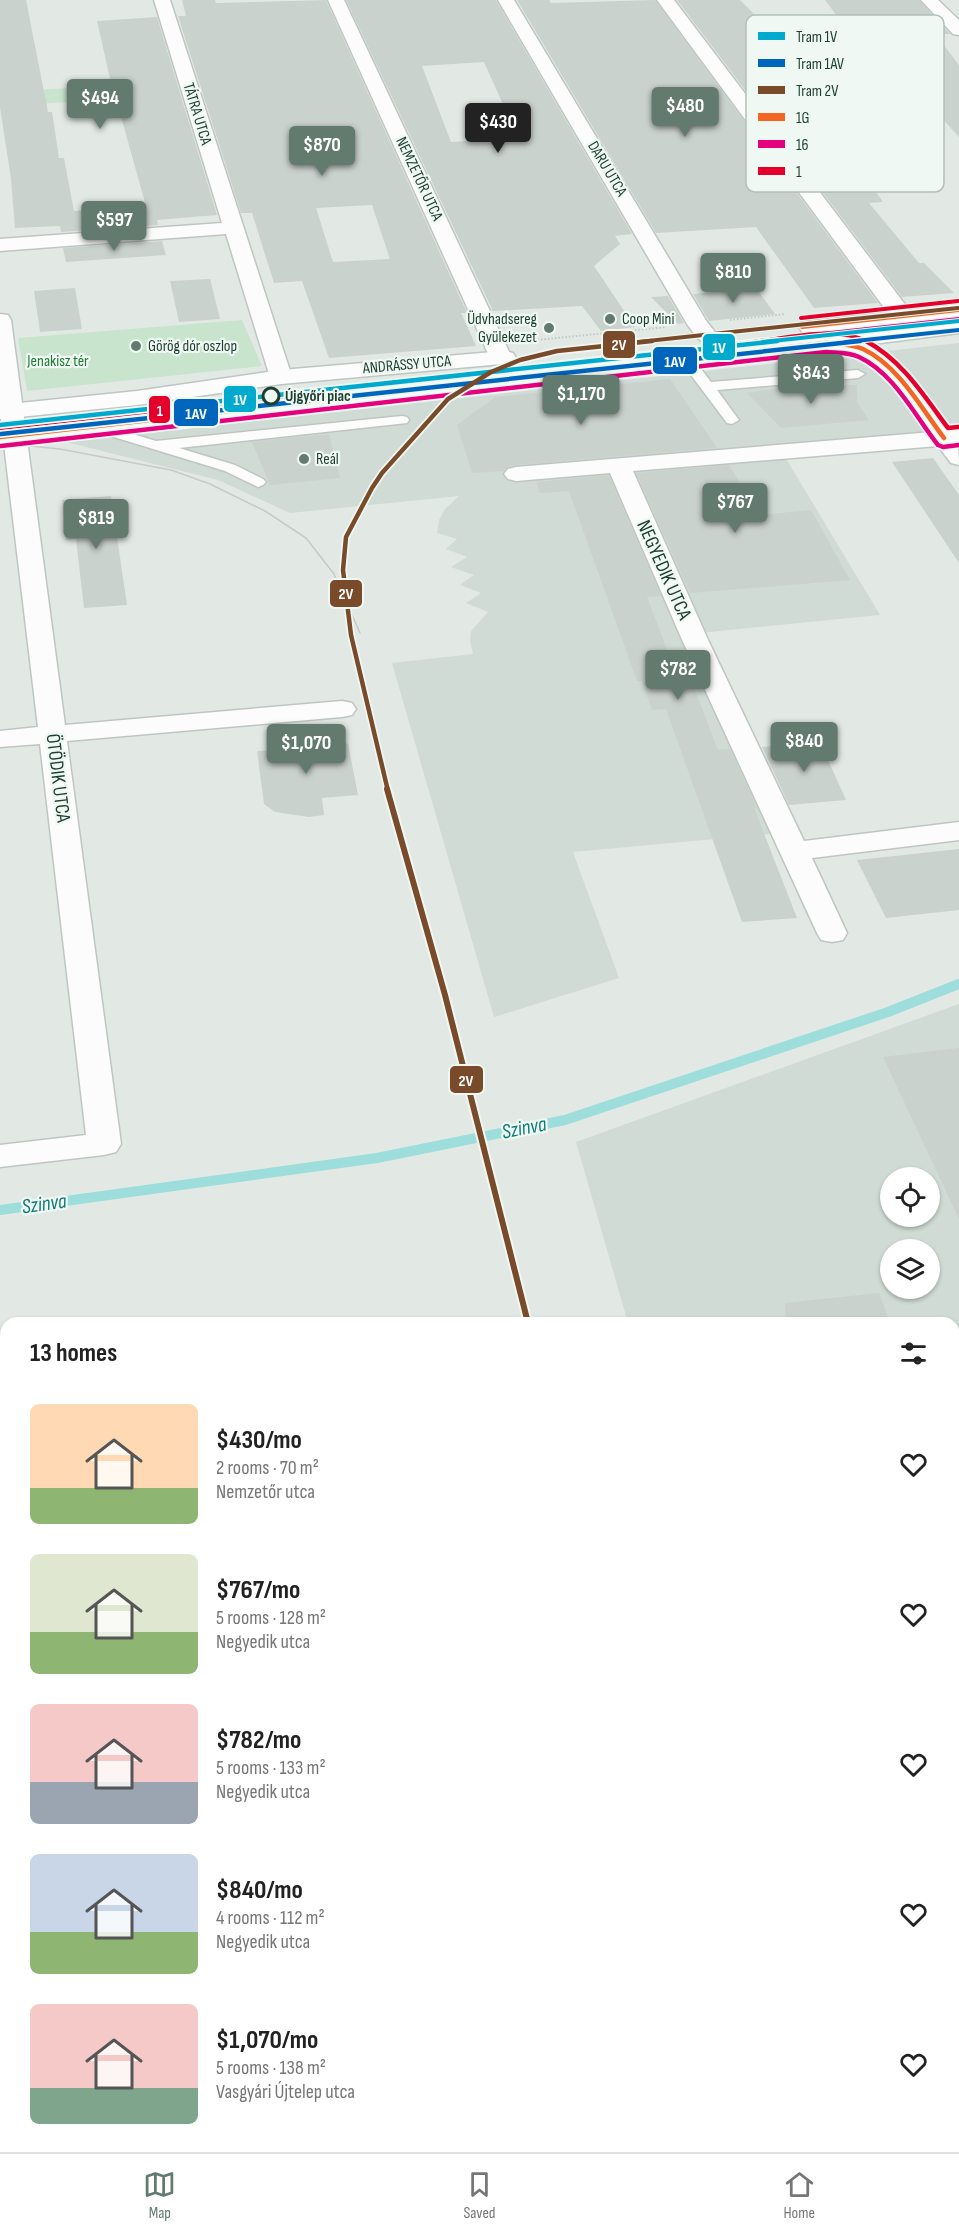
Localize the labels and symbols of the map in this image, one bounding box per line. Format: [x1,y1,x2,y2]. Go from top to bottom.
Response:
legend [746,15,944,192]
text: Tram 1V [796,28,838,47]
text: Tram 1AV [796,55,845,74]
pin: $494 [64,79,136,130]
street label: TÁTRA UTCA [179,81,215,148]
text: Tram 2V [796,82,839,101]
pin: $480 [649,87,721,138]
pin: $430 [462,103,534,154]
text: 1G [796,109,810,128]
pin: $870 [286,126,358,177]
street label: NEMZETŐR UTCA [391,134,447,224]
text: 16 [796,136,809,155]
street label: DARU UTCA [583,138,631,200]
text: 1 [796,163,802,182]
pin: $597 [78,201,150,252]
pin: $810 [697,253,769,304]
place label: Üdvhadsereg Gyülekezet [467,310,537,347]
place label: Coop Mini [622,310,674,329]
marker: Coop Mini [603,312,617,326]
marker: Üdvhadsereg Gyülekezet [542,321,556,335]
line badge: 2V [602,330,636,359]
line badge: 1V [702,333,736,361]
text: 2V [612,336,627,355]
place label: Görög dór oszlop [148,337,237,356]
marker: Görög dór oszlop [129,339,143,353]
text: 1V [712,339,726,358]
line badge: 1AV [652,346,698,375]
park label: Jenakisz tér [26,352,89,371]
street label: ANDRÁSSY UTCA [361,352,452,378]
text: 1AV [664,353,686,372]
pin: $843 [775,354,847,405]
pin: $1,170 [532,375,630,426]
line badge: 1V [223,385,257,413]
marker: Újgyőri piac [262,387,280,405]
place label: Újgyőri piac [285,387,351,406]
text: 1V [233,391,247,410]
line badge: 1 [148,395,171,424]
line badge: 1AV [173,398,219,427]
text: 1 [157,402,164,421]
text: 1AV [185,405,207,424]
place label: Reál [316,450,339,469]
marker: Reál [297,452,311,466]
pin: $767 [699,483,771,534]
pin: $819 [60,499,132,550]
street label: NEGYEDIK UTCA [631,516,697,624]
line badge: 2V [329,579,363,608]
text: 2V [339,585,354,604]
pin: $782 [642,650,714,701]
pin: $840 [768,722,840,773]
pin: $1,070 [257,724,355,775]
street label: ÖTÖDIK UTCA [41,732,75,824]
line badge: 2V [449,1065,484,1094]
text: 2V [459,1072,474,1091]
water label: Szinva [500,1111,549,1145]
water label: Szinva [20,1188,68,1220]

